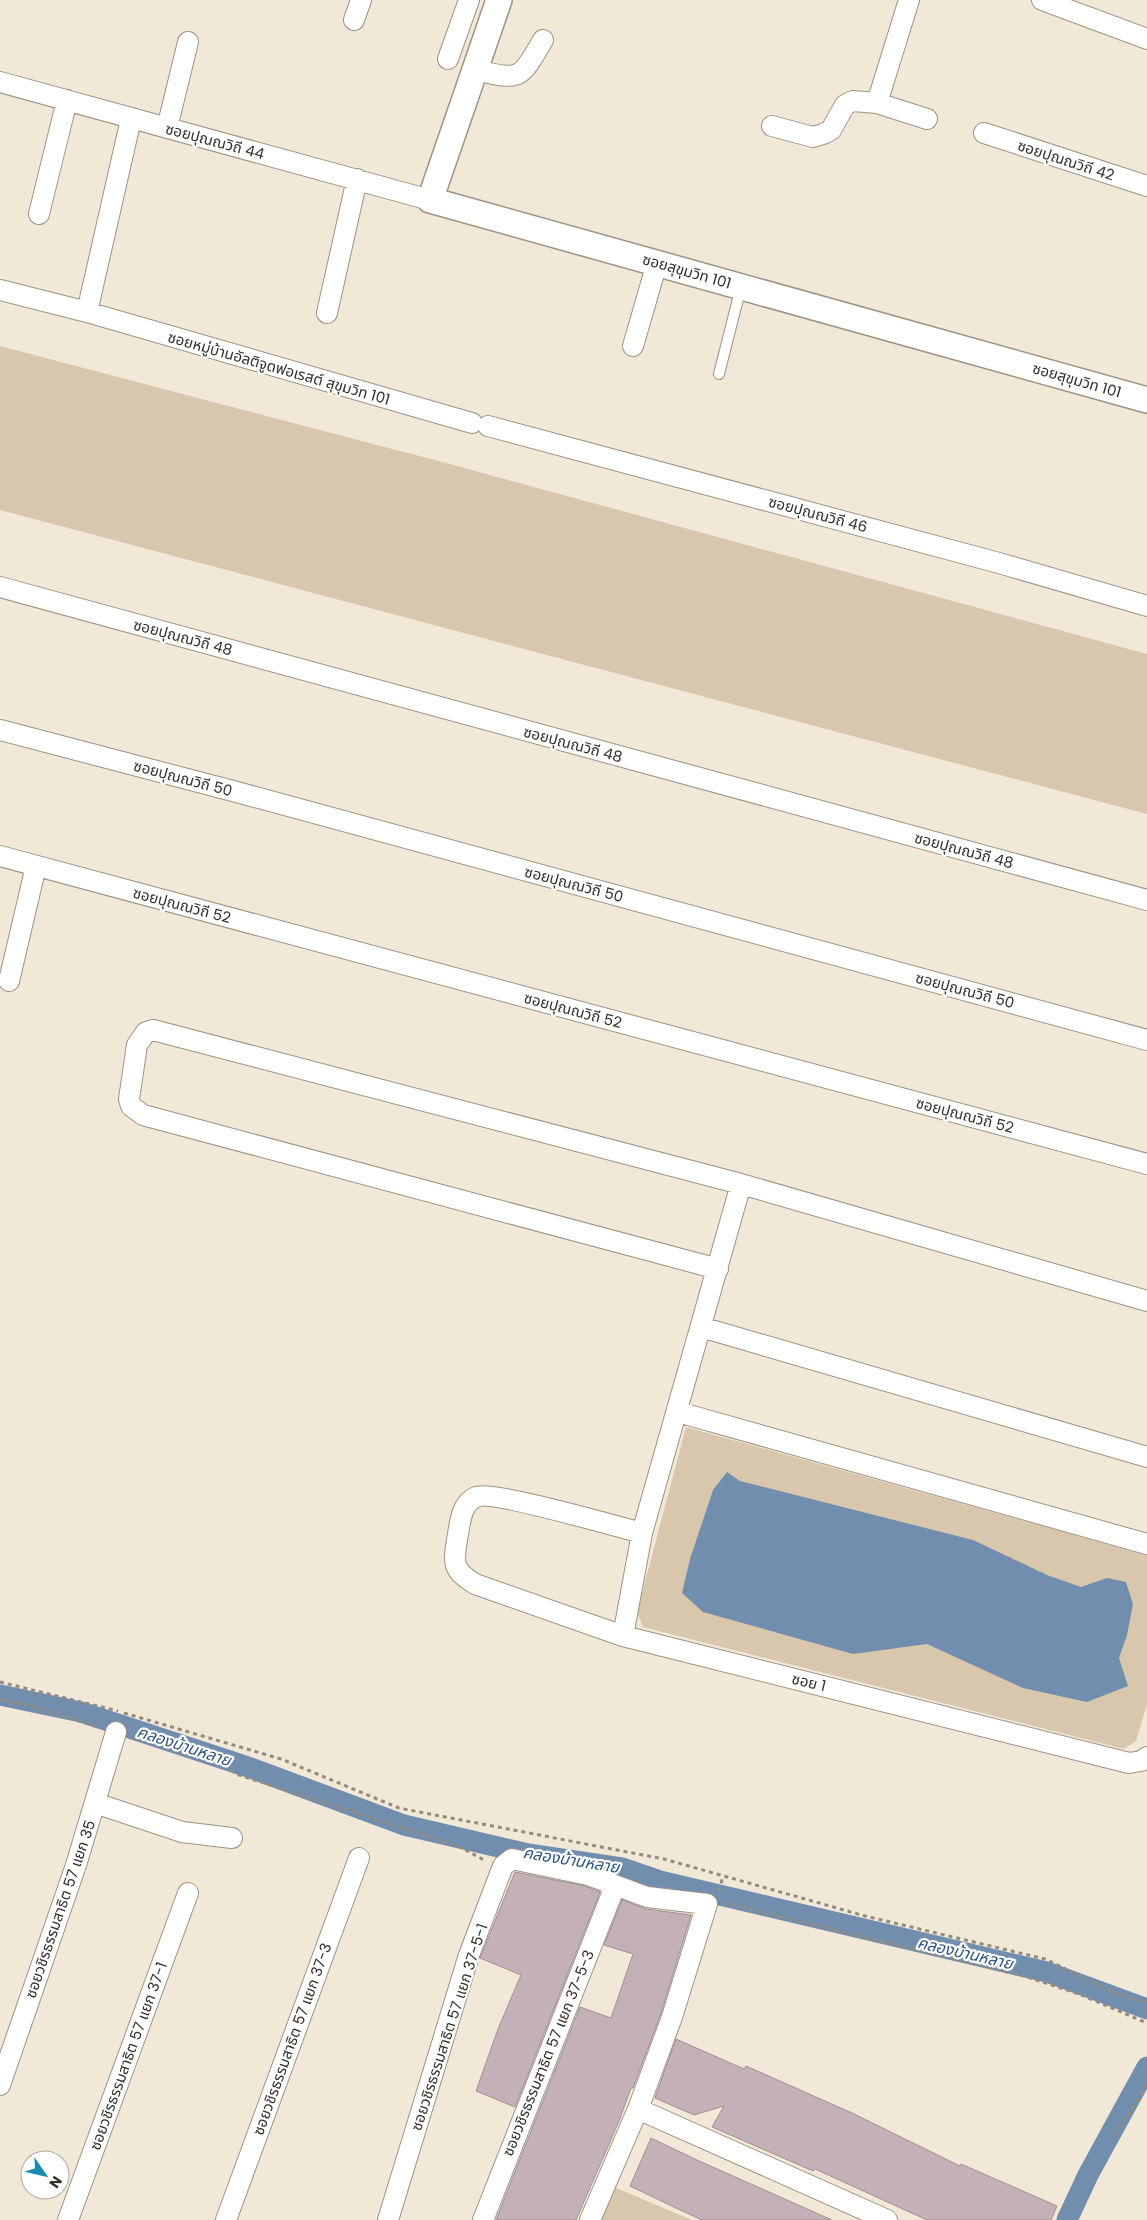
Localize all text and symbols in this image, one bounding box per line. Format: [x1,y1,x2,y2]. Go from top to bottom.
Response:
street label: ซอยปุณณวิถี 44 [163,118,267,164]
street label: ซอยปุณณวิถี 42 [1015,134,1117,186]
street label: ซอยสุขุมวิท 101 [640,248,734,294]
street label: ซอยหมู่บ้านอัลติจูดฟอเรสต์ สุขุมวิท 101 [165,326,393,410]
street label: ซอยสุขุมวิท 101 [1030,357,1124,403]
street label: ซอยปุณณวิถี 46 [766,491,870,537]
street label: ซอยปุณณวิถี 48 [131,614,235,660]
street label: ซอยปุณณวิถี 48 [521,721,625,767]
street label: ซอยปุณณวิถี 50 [131,755,235,801]
street label: ซอยปุณณวิถี 48 [912,827,1016,873]
street label: ซอยปุณณวิถี 50 [522,861,626,907]
street label: ซอยปุณณวิถี 52 [131,882,233,928]
street label: ซอยปุณณวิถี 50 [913,967,1017,1013]
street label: ซอยปุณณวิถี 52 [522,987,624,1033]
street label: ซอยปุณณวิถี 52 [914,1092,1016,1138]
street label: ซอย 1 [790,1668,828,1696]
water label: คลองบ้านหลาย [134,1720,235,1772]
street label: ซอยวชิรธรรมสาธิต 57 แยก 35 [20,1817,100,2001]
water label: คลองบ้านหลาย [521,1841,622,1879]
street label: ซอยวชิรธรรมสาธิต 57 แยก 37-5-1 [406,1921,492,2133]
water label: คลองบ้านหลาย [915,1931,1016,1975]
street label: ซอยวชิรธรรมสาธิต 57 แยก 37-3 [247,1940,337,2138]
street label: ซอยวชิรธรรมสาธิต 57 แยก 37-5-3 [497,1947,599,2159]
street label: ซอยวชิรธรรมสาธิต 57 แยก 37-1 [84,1959,172,2153]
north arrow [20,2150,70,2200]
text: N [45,2172,67,2192]

